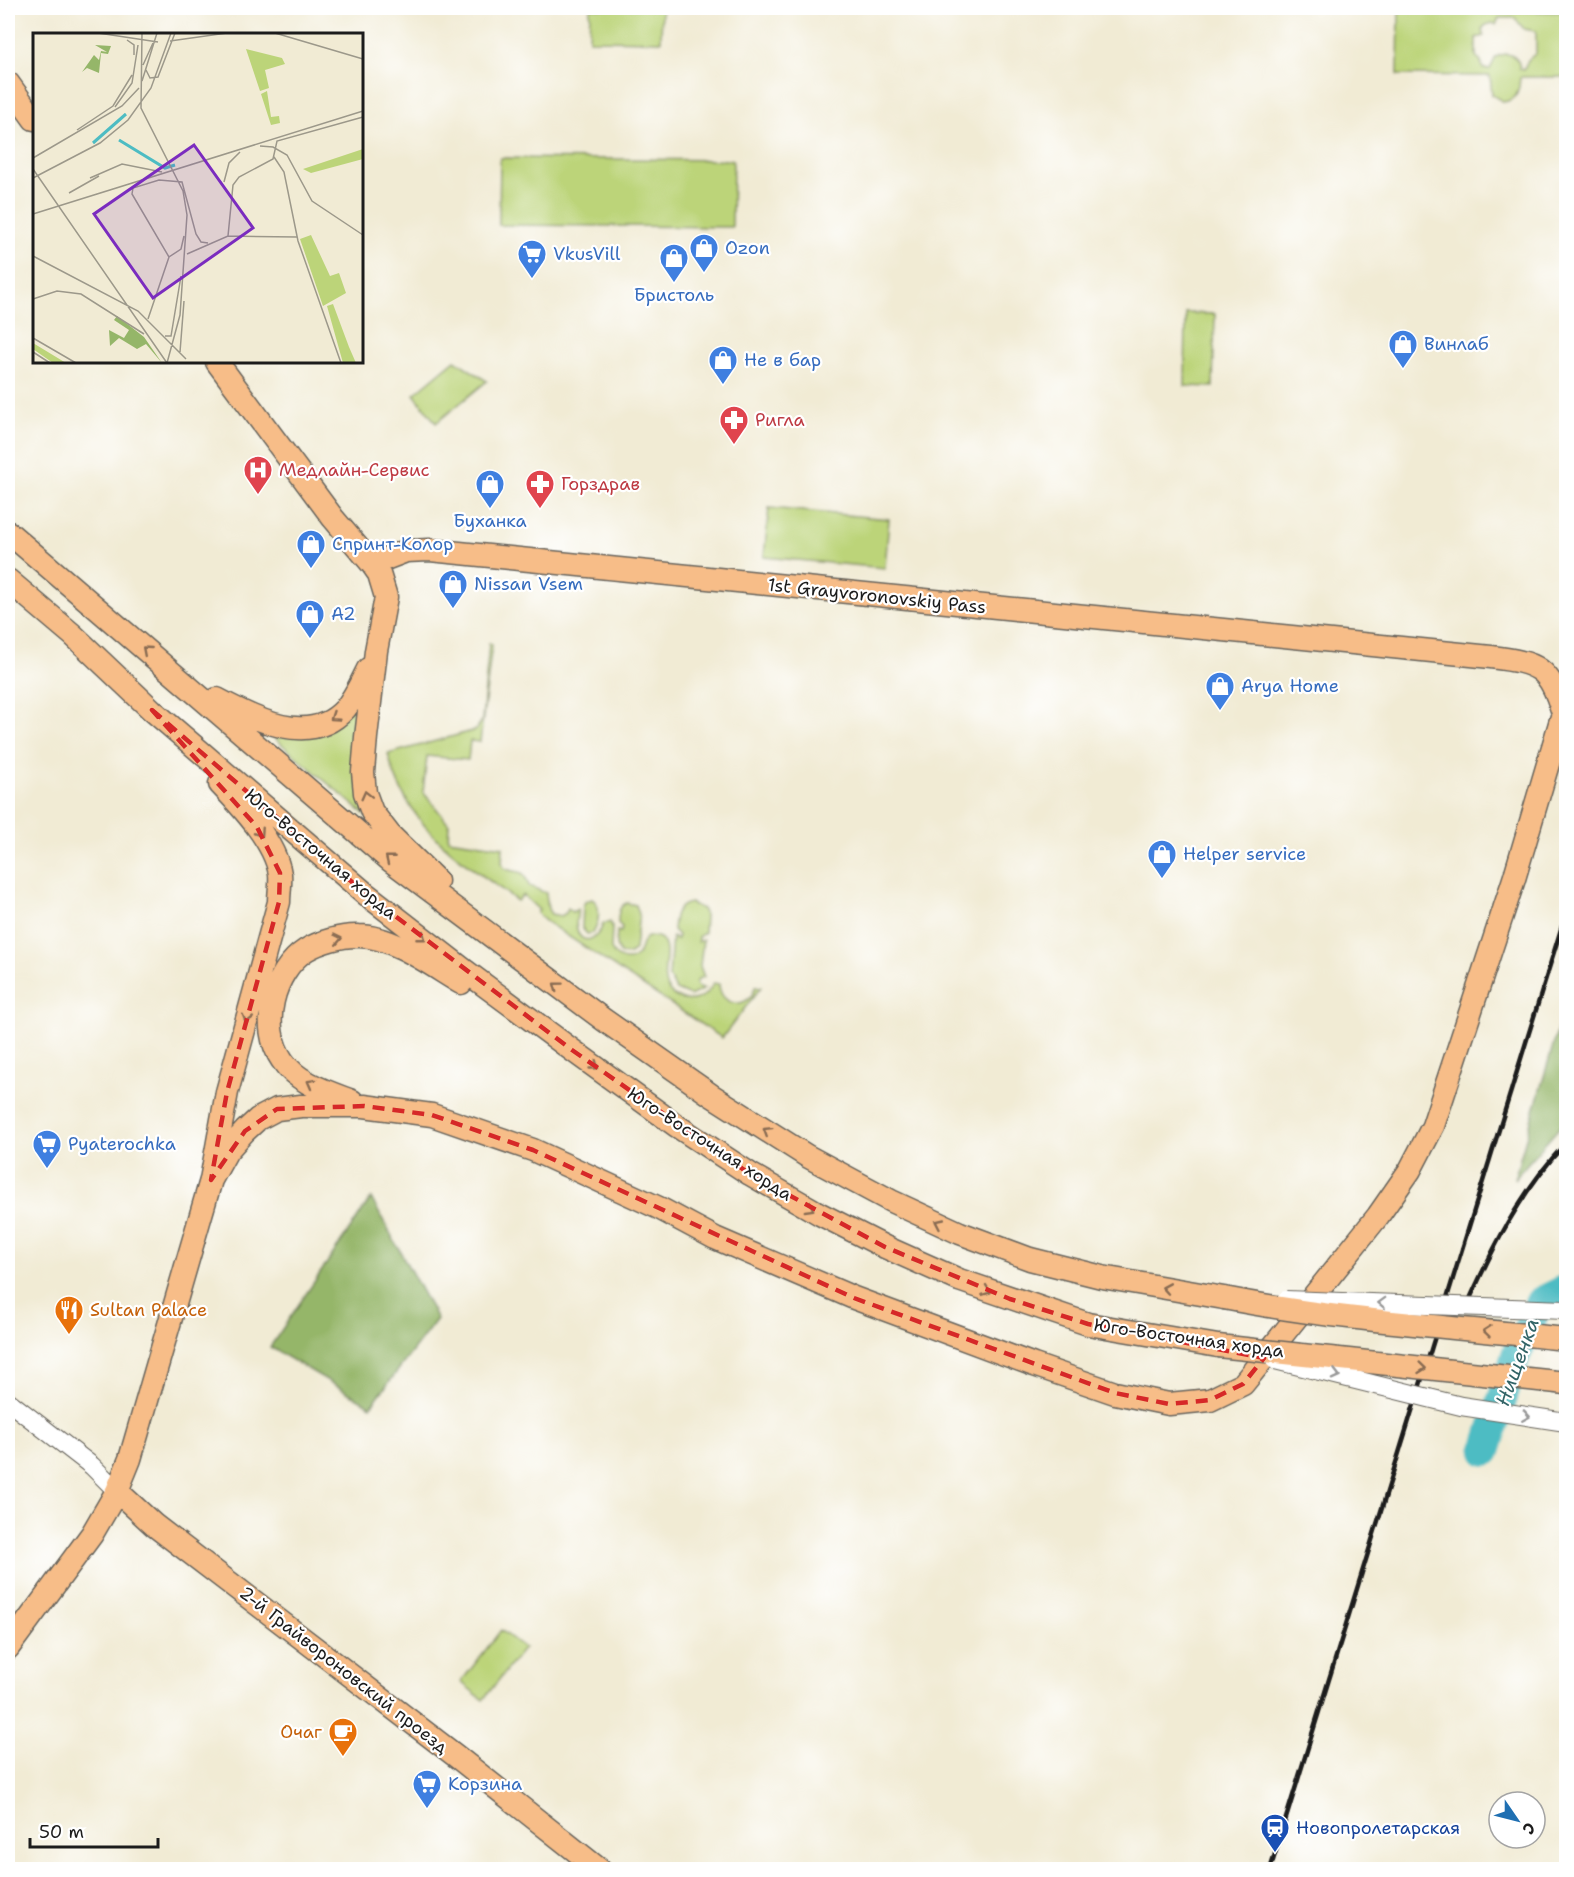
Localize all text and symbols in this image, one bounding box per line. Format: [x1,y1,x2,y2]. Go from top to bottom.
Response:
inset map [33,33,363,363]
shop icon: Ozon [688,232,720,274]
place label: Ozon [725,236,770,260]
supermarket icon: VkusVill [516,238,548,280]
place label: VkusVill [553,242,621,266]
shop icon: Бристоль [658,242,690,284]
place label: Бристоль [634,283,714,307]
shop icon: Винлаб [1387,328,1419,370]
place label: Винлаб [1424,332,1489,356]
shop icon: Не в бар [707,344,739,386]
place label: Не в бар [744,348,821,372]
pharmacy icon: Ригла [718,404,750,446]
place label: Ригла [755,408,805,432]
hospital icon: Медлайн-Сервис [242,454,274,496]
place label: Медлайн-Сервис [279,458,430,482]
shop icon: Буханка [474,468,506,510]
pharmacy icon: Горздрав [524,468,556,510]
place label: Горздрав [561,472,640,496]
place label: Буханка [453,509,527,533]
shop icon: Спринт-Колор [295,528,327,570]
place label: Спринт-Колор [332,532,453,556]
shop icon: Nissan Vsem [437,568,469,610]
place label: Nissan Vsem [474,572,583,596]
street label: 1st Grayvoronovskiy Pass [767,573,987,619]
shop icon: A2 [294,598,326,640]
place label: A2 [331,602,356,626]
one-way arrow [142,646,153,657]
shop icon: Arya Home [1204,670,1236,712]
place label: Arya Home [1241,674,1339,698]
one-way arrow [330,709,340,721]
street label: Юго-Восточная хорда [240,783,402,925]
one-way arrow [361,790,374,800]
one-way arrow [253,826,264,837]
shop icon: Helper service [1146,838,1178,880]
place label: Helper service [1183,842,1306,866]
one-way arrow [385,856,396,867]
one-way arrow [415,930,426,941]
one-way arrow [333,933,343,946]
one-way arrow [553,982,564,993]
one-way arrow [242,1013,254,1024]
one-way arrow [588,1059,599,1070]
one-way arrow [307,1079,317,1090]
street label: Юго-Восточная хорда [623,1082,797,1206]
one-way arrow [763,1127,774,1138]
supermarket icon: Pyaterochka [31,1128,63,1170]
place label: Pyaterochka [68,1132,176,1156]
one-way arrow [804,1201,814,1212]
one-way arrow [935,1219,946,1231]
one-way arrow [981,1283,991,1296]
one-way arrow [1161,1283,1171,1295]
restaurant icon: Sultan Palace [53,1294,85,1336]
one-way arrow [1378,1297,1387,1309]
place label: Sultan Palace [90,1298,207,1322]
street label: Юго-Восточная хорда [1092,1313,1286,1363]
water label: Нищенка [1489,1315,1545,1409]
one-way arrow [1483,1325,1492,1338]
one-way arrow [1417,1361,1427,1374]
one-way arrow [1330,1368,1340,1381]
one-way arrow [1522,1410,1531,1422]
street label: 2-й Грайвороновский проезд [235,1581,454,1760]
cafe icon: Очаг [327,1716,359,1758]
place label: Очаг [280,1720,322,1744]
supermarket icon: Корзина [411,1768,443,1810]
place label: Корзина [448,1772,522,1796]
north arrow [1487,1790,1547,1850]
scale bar [30,1811,158,1849]
station icon: Новопролетарская [1259,1812,1291,1854]
place label: Новопролетарская [1296,1816,1460,1840]
text: С [1517,1818,1540,1839]
text: 50 m [39,1820,84,1844]

